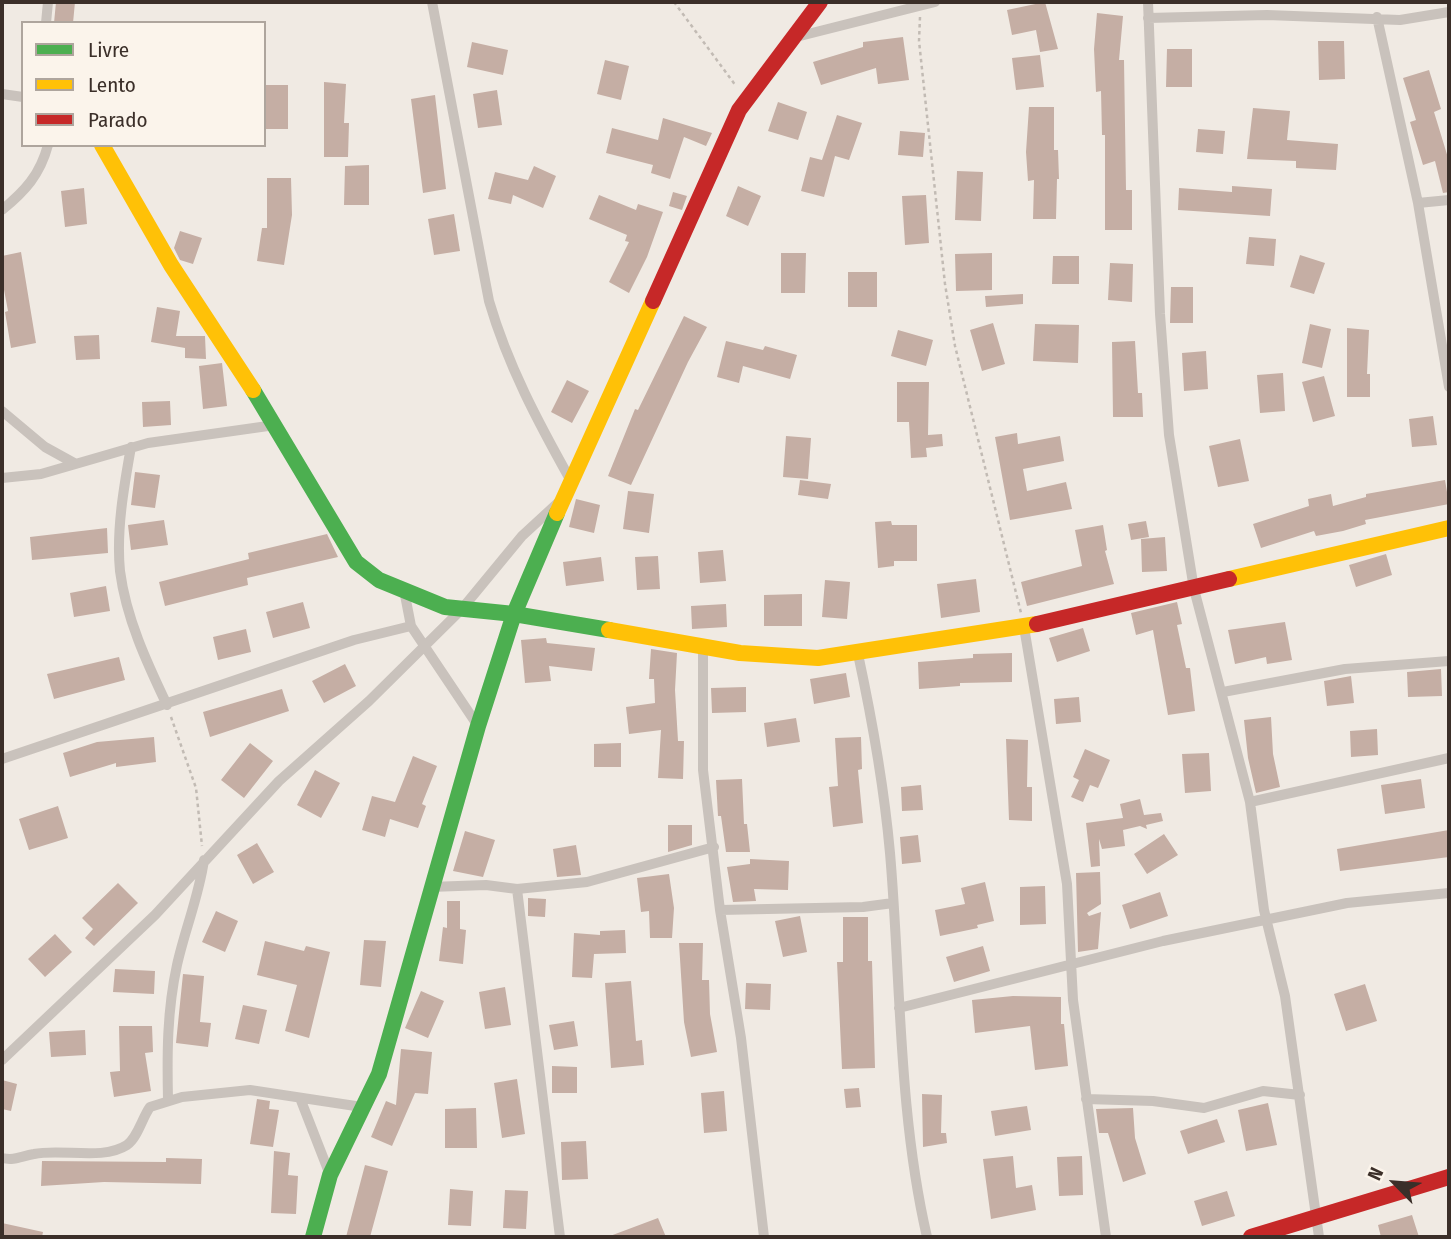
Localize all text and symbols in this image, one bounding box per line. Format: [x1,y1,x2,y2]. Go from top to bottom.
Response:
legend [21,21,266,147]
text: Livre [88,37,129,63]
text: Lento [88,72,136,98]
text: Parado [88,107,147,133]
north arrow [1360,1148,1430,1218]
text: N [1363,1164,1388,1184]

